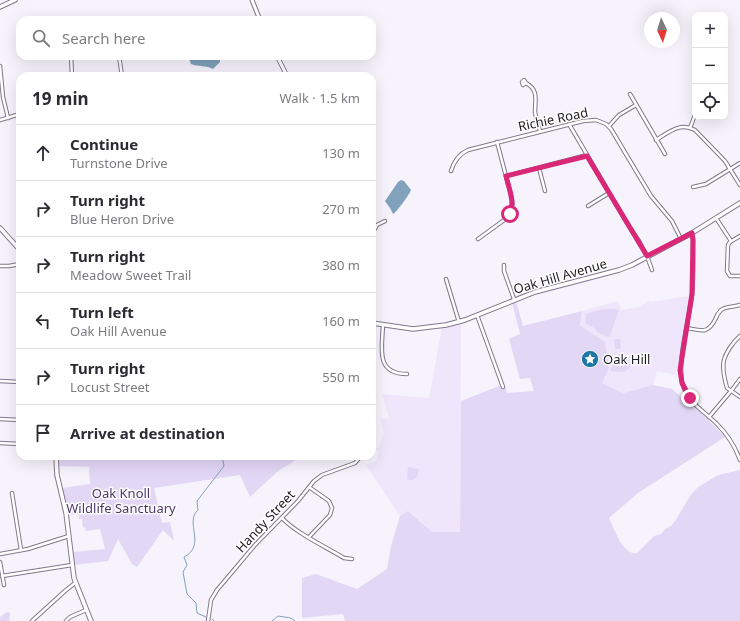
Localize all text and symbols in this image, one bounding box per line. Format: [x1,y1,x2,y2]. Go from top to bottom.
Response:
north arrow [644,12,680,48]
map controls [692,12,728,120]
button: + [692,12,728,48]
search box [16,16,376,60]
icon: search [30,27,52,49]
text: Search here [62,28,145,48]
button: − [692,48,728,84]
button: locate [692,84,728,120]
text: 19 min [32,87,89,110]
text: Walk · 1.5 km [280,89,360,107]
street label: Richie Road [516,103,590,135]
text: Continue [70,134,138,154]
icon: ahead [32,142,54,164]
text: 130 m [322,144,360,162]
text: Turnstone Drive [70,154,168,172]
text: Turn right [70,190,145,210]
icon: right [32,198,54,220]
text: 270 m [322,200,360,218]
route start [501,205,519,223]
text: Blue Heron Drive [70,210,174,228]
text: Turn right [70,246,145,266]
icon: right [32,254,54,276]
street label: Oak Hill Avenue [511,254,609,298]
text: 380 m [322,256,360,274]
text: Meadow Sweet Trail [70,266,191,284]
text: Turn left [70,302,134,322]
icon: left [32,310,54,332]
text: 160 m [322,312,360,330]
text: Oak Hill Avenue [70,322,167,340]
place icon: Oak Hill [580,349,600,369]
place label: Oak Hill [603,350,650,368]
text: Turn right [70,358,145,378]
icon: right [32,366,54,388]
text: 550 m [322,368,360,386]
text: Locust Street [70,378,150,396]
route end [681,389,699,407]
icon: arrive [32,422,54,444]
text: Arrive at destination [70,423,225,443]
park label: Oak Knoll Wildlife Sanctuary [66,484,176,517]
street label: Handy Street [231,486,299,556]

